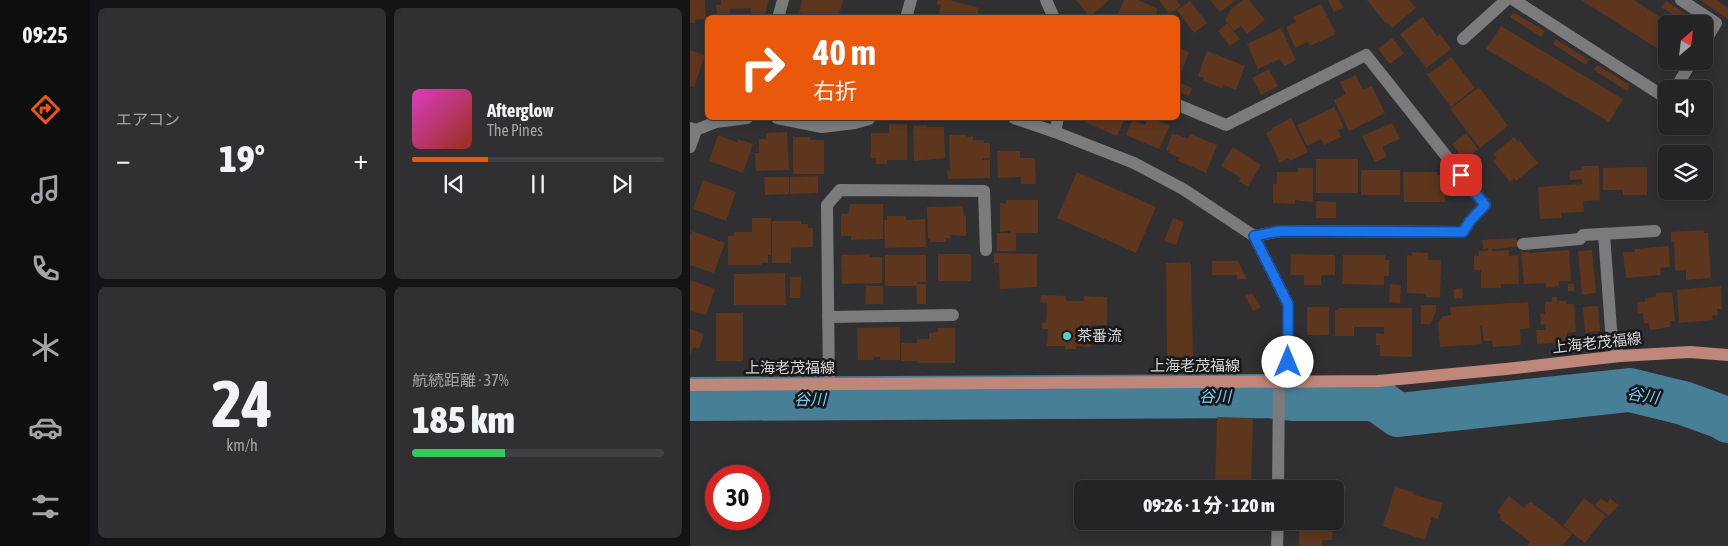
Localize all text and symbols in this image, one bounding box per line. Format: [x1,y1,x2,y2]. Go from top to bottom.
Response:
north arrow [1658,15,1712,70]
map controls [1658,15,1713,200]
text: 09:25 [22,22,68,48]
text: 40 m [813,32,876,72]
icon: right [730,35,795,100]
text: 右折 [813,78,857,104]
button: sound [1658,80,1713,135]
icon: directions [28,92,63,127]
text: Afterglow [487,99,554,121]
text: エアコン [116,110,180,128]
text: The Pines [487,121,543,139]
text: 19° [219,137,265,180]
text: − [116,143,131,175]
text: + [353,143,368,175]
button: layers [1658,145,1713,200]
pin [1440,154,1482,196]
icon: arrive [1447,161,1475,189]
icon: previous [440,170,468,198]
icon: pause [524,170,552,198]
icon: next [608,170,636,198]
icon: music [28,172,63,207]
icon: phone [28,251,63,286]
place label: 茶番流 [1077,327,1122,344]
street label: 上海老茂福線 [1551,329,1643,356]
icon: climate [28,330,63,365]
marker: 茶番流 [1061,330,1073,342]
position arrow [1261,335,1313,387]
street label: 上海老茂福線 [1150,357,1240,374]
street label: 上海老茂福線 [745,359,835,376]
text: 24 [211,366,273,441]
text: 航続距離 · 37% [412,371,509,389]
water label: 谷川 [1626,384,1662,407]
water label: 谷川 [1199,387,1233,405]
water label: 谷川 [794,390,828,408]
text: 185 km [412,398,515,441]
icon: car [28,410,63,445]
text: km/h [226,436,258,454]
speed limit sign: 30 [705,465,770,530]
icon: filters [28,489,63,524]
text: 09:26 · 1 分 · 120 m [1143,494,1275,516]

